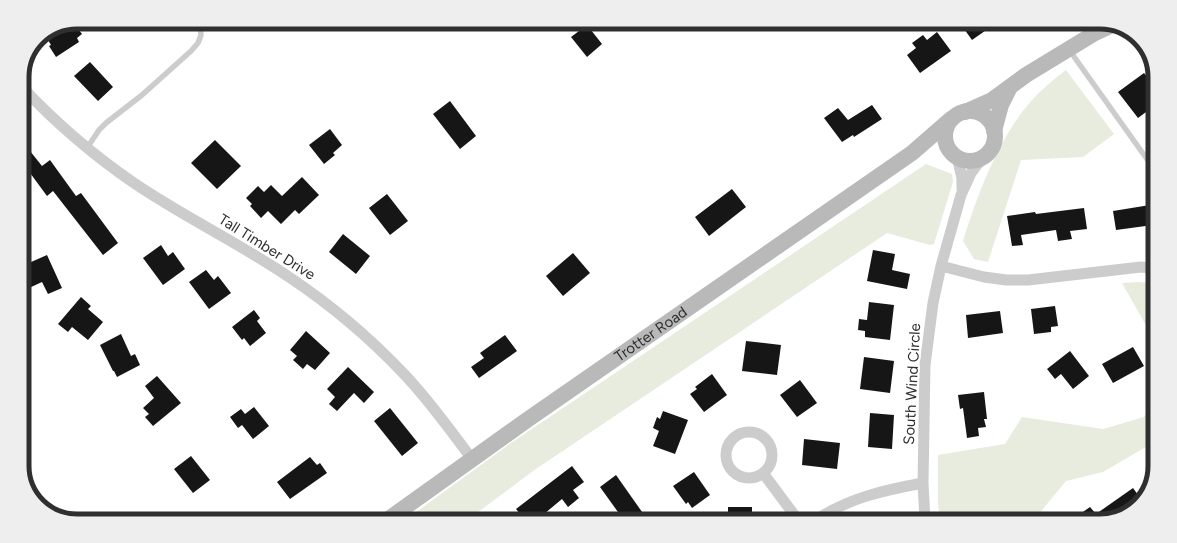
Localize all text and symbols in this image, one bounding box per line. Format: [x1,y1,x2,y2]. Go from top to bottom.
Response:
street label: Tall Timber Drive [215,210,319,284]
street label: Trotter Road [611,303,690,366]
street label: South Wind Circle [900,323,924,445]

